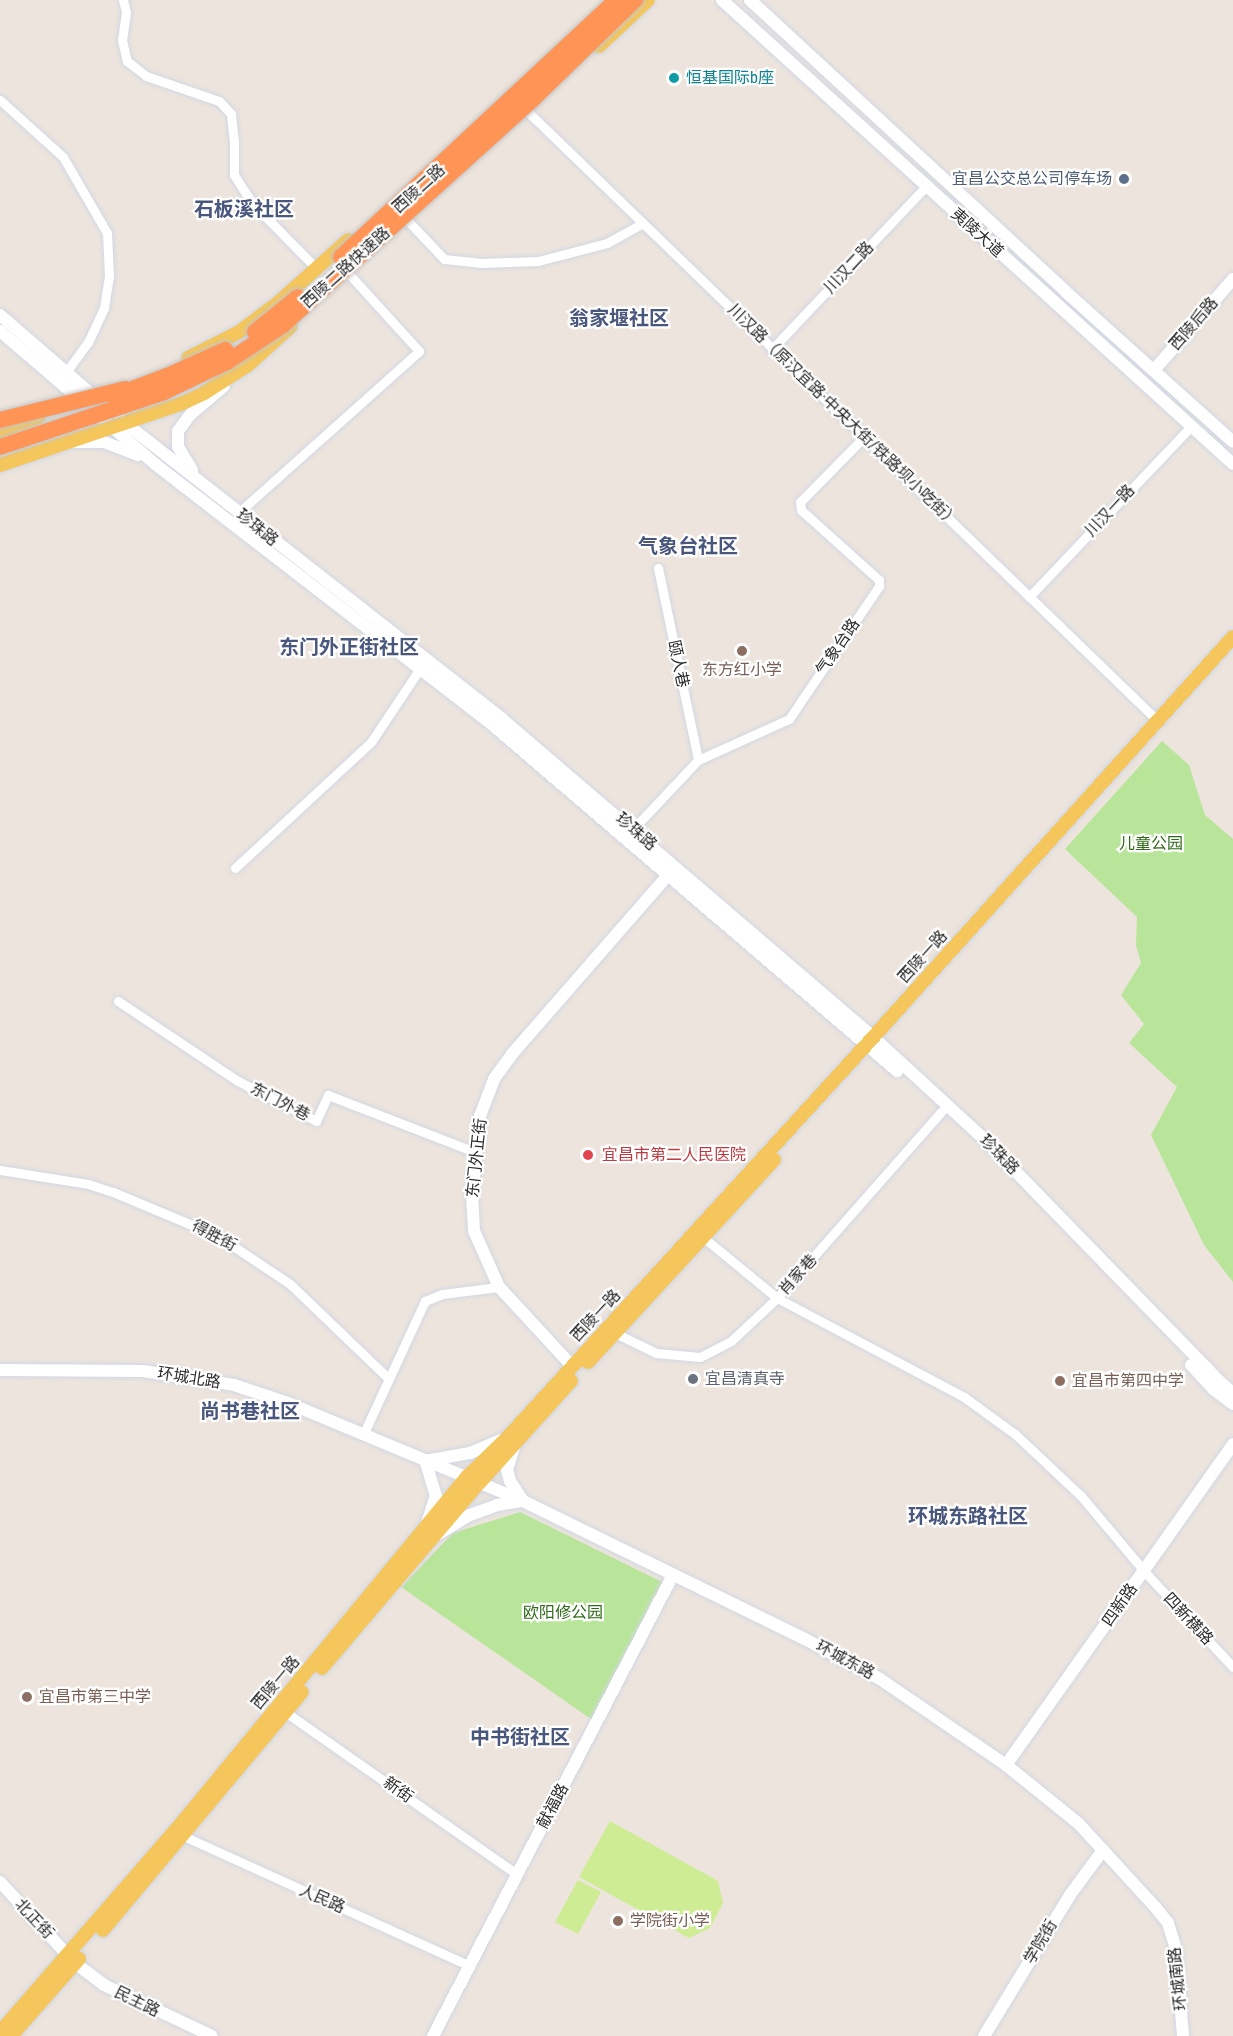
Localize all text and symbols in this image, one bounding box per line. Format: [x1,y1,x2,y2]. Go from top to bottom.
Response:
place label: 恒基国际b座 [686,68,774,88]
marker: 恒基国际b座 [667,71,681,85]
street label: 西陵二路 [389,160,449,218]
place label: 宜昌公交总公司停车场 [952,169,1112,189]
marker: 宜昌公交总公司停车场 [1117,172,1131,186]
district label: 石板溪社区 [194,197,294,221]
street label: 夷陵大道 [947,204,1007,262]
street label: 西陵二路快速路 [298,223,394,313]
street label: 川汉二路 [820,238,878,298]
street label: 西陵后路 [1166,294,1222,354]
street label: 川汉路（原汉宜路·中央大街/铁路坝小吃街） [723,300,963,532]
district label: 翁家堰社区 [569,306,669,330]
street label: 川汉一路 [1081,481,1139,541]
street label: 珍珠路 [232,506,282,550]
district label: 气象台社区 [638,534,738,558]
street label: 气象台路 [812,615,864,679]
district label: 东门外正街社区 [279,635,419,659]
street label: 颐人巷 [664,639,692,689]
marker: 东方红小学 [735,644,749,658]
place label: 东方红小学 [702,660,782,680]
street label: 珍珠路 [611,809,661,855]
park label: 儿童公园 [1119,834,1183,854]
street label: 西陵一路 [894,927,952,987]
street label: 东门外巷 [247,1079,313,1125]
street label: 东门外正街 [463,1117,491,1199]
street label: 珍珠路 [975,1131,1023,1179]
place label: 宜昌市第二人民医院 [602,1145,746,1165]
marker: 宜昌市第二人民医院 [579,1146,597,1164]
street label: 得胜街 [188,1216,240,1256]
street label: 肖家巷 [775,1251,821,1299]
street label: 西陵一路 [567,1286,625,1346]
street label: 环城北路 [156,1364,222,1392]
place label: 宜昌清真寺 [705,1369,785,1389]
place label: 宜昌市第四中学 [1072,1371,1184,1391]
marker: 宜昌清真寺 [686,1372,700,1386]
marker: 宜昌市第四中学 [1053,1374,1067,1388]
district label: 尚书巷社区 [200,1399,300,1423]
district label: 环城东路社区 [908,1504,1028,1528]
street label: 四新路 [1098,1580,1142,1630]
street label: 四新横路 [1159,1589,1217,1649]
park label: 欧阳修公园 [523,1603,603,1623]
street label: 环城东路 [812,1637,878,1683]
street label: 西陵一路 [248,1652,304,1714]
place label: 宜昌市第三中学 [39,1687,151,1707]
marker: 宜昌市第三中学 [20,1690,34,1704]
district label: 中书街社区 [470,1725,570,1749]
street label: 新街 [379,1773,417,1807]
street label: 献福路 [533,1780,573,1832]
street label: 人民路 [296,1880,348,1918]
street label: 北正街 [11,1895,57,1943]
place label: 学院街小学 [630,1911,710,1931]
marker: 学院街小学 [611,1914,625,1928]
street label: 学院街 [1020,1916,1062,1968]
street label: 环城南路 [1165,1946,1191,2012]
street label: 民主路 [111,1983,163,2021]

